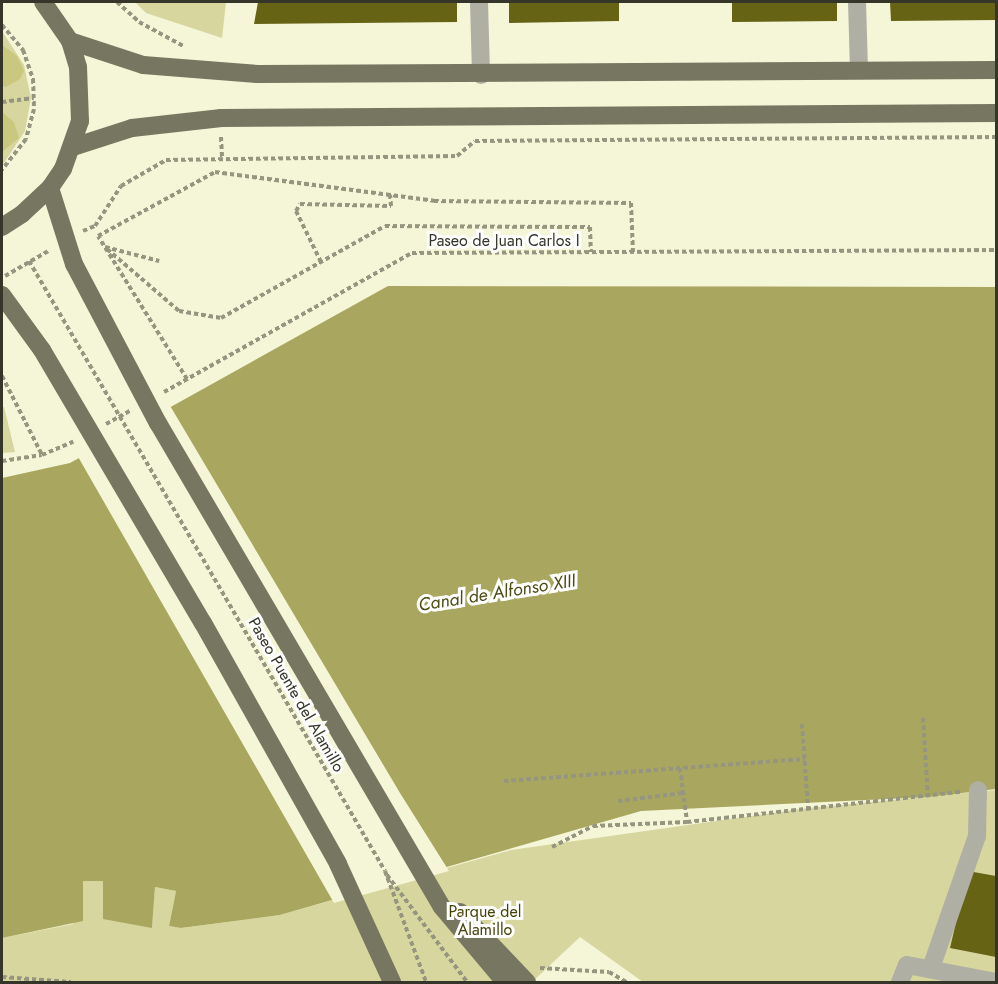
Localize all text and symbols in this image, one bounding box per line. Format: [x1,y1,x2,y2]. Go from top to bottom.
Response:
street label: Paseo de Juan Carlos I [428,231,580,251]
water label: Canal de Alfonso XIII [417,570,577,616]
street label: Paseo Puente del Alamillo [244,614,348,776]
park label: Parque del Alamillo [449,902,521,940]

